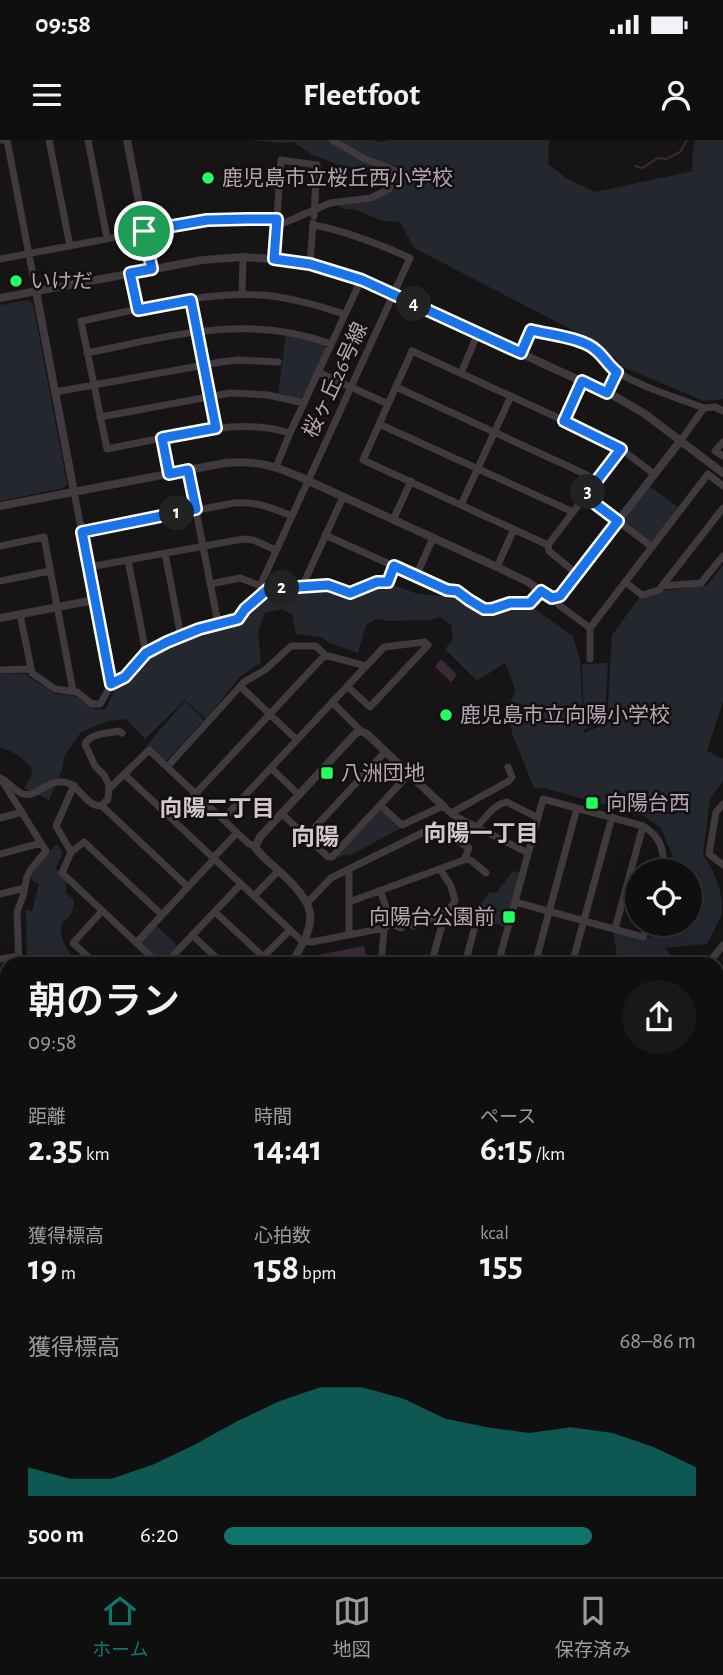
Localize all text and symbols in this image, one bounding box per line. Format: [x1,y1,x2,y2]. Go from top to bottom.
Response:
text: 09:58 [35,11,91,37]
icon: menu [28,76,66,114]
icon: person [657,76,695,114]
text: Fleetfoot [303,79,420,111]
place label: 鹿児島市立桜丘西小学校 [222,167,453,189]
marker: 鹿児島市立桜丘西小学校 [200,170,216,186]
pin [114,201,174,261]
icon: arrive [125,212,163,250]
place label: いけだ [30,271,93,292]
marker: いけだ [8,273,24,289]
pin: 4 [396,286,432,322]
text: 4 [409,294,418,313]
street label: 桜ヶ丘26号線 [299,319,371,441]
pin: 3 [570,474,606,510]
text: 3 [583,482,592,501]
pin: 1 [160,496,194,530]
text: 1 [173,503,180,522]
pin: 2 [264,570,300,606]
text: 2 [277,578,286,597]
place label: 鹿児島市立向陽小学校 [460,704,670,726]
marker: 鹿児島市立向陽小学校 [438,707,454,723]
place label: 八洲団地 [341,762,425,784]
marker: 八洲団地 [319,765,335,781]
place label: 向陽台西 [606,792,690,814]
marker: 向陽台西 [584,795,600,811]
district label: 向陽二丁目 [160,796,275,821]
district label: 向陽一丁目 [424,821,539,846]
district label: 向陽 [291,824,339,850]
map controls [625,859,702,936]
button: locate [625,859,702,936]
place label: 向陽台公園前 [369,906,495,928]
marker: 向陽台公園前 [501,909,517,925]
button: share [622,980,696,1054]
text: 朝のラン [28,984,180,1022]
text: 09:58 [28,1031,77,1054]
text: 距離 [28,1108,66,1127]
text: 時間 [254,1108,292,1127]
text: ペース [480,1108,536,1127]
text: 2.35 [28,1132,83,1167]
text: 14:41 [254,1132,322,1167]
text: 6:15 [480,1132,533,1167]
text: km [83,1145,110,1164]
text: /km [533,1145,565,1164]
text: kcal [480,1224,509,1243]
text: 獲得標高 [28,1227,104,1246]
text: 心拍数 [254,1227,311,1246]
text: 155 [480,1248,523,1283]
text: 19 [28,1251,58,1286]
text: 158 [254,1251,299,1286]
text: m [58,1264,76,1283]
text: bpm [299,1264,337,1283]
text: 68–86 m [619,1330,696,1353]
text: 獲得標高 [28,1337,120,1360]
text: 500 m [28,1524,84,1547]
text: 6:20 [140,1524,179,1547]
tab: ホーム [92,1592,149,1662]
tab: 地図 [333,1592,371,1662]
tab: 保存済み [555,1592,631,1662]

